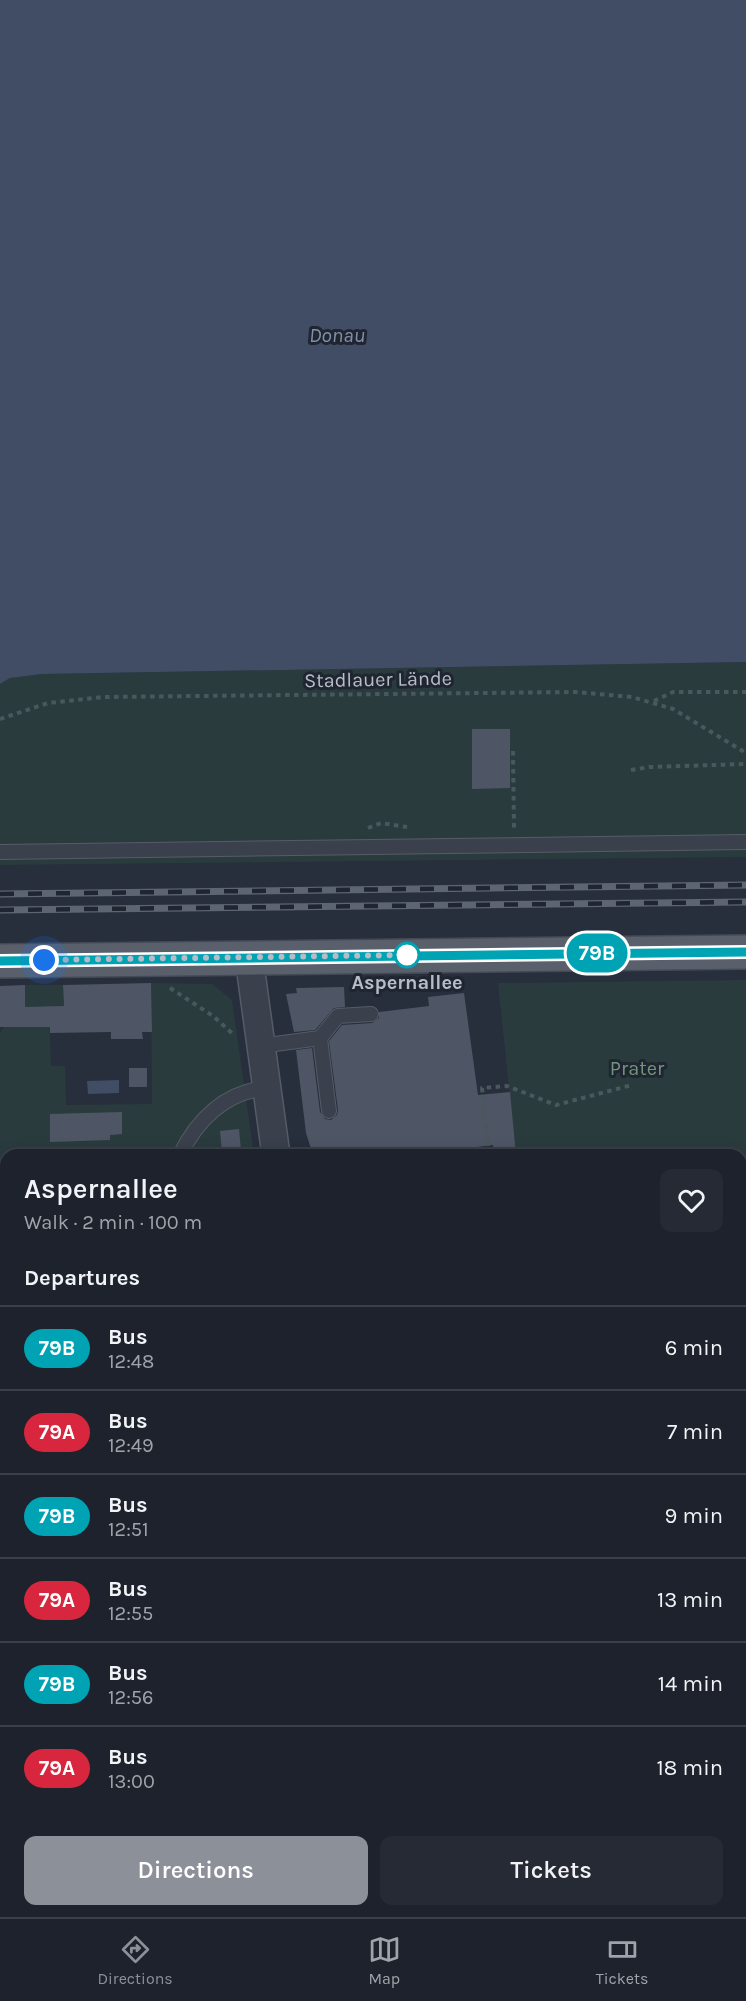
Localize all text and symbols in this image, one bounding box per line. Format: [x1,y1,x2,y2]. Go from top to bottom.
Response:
water label: Donau [309,323,365,347]
street label: Stadlauer Lände [304,667,452,692]
line badge: 79B [562,934,632,972]
text: 79B [579,941,615,965]
marker: Aspernallee [394,942,420,968]
your location [29,945,59,975]
place label: Aspernallee [351,971,463,994]
park label: Prater [610,1057,665,1080]
button: heart [660,1169,723,1232]
text: Aspernallee [24,1172,178,1205]
text: Walk · 2 min · 100 m [24,1211,202,1234]
text: Departures [24,1265,140,1291]
text: Bus [108,1324,148,1350]
text: 6 min [665,1335,723,1361]
text: 79B [39,1336,75,1360]
text: 12:48 [108,1350,154,1373]
text: Bus [108,1408,148,1434]
text: 7 min [667,1419,723,1445]
text: 79A [39,1420,75,1444]
text: 12:49 [108,1434,154,1457]
text: Bus [108,1492,148,1518]
text: 9 min [665,1503,723,1529]
text: 79B [39,1504,75,1528]
text: 12:51 [108,1518,149,1541]
text: Bus [108,1576,148,1602]
text: 13 min [657,1587,723,1613]
text: 79A [39,1588,75,1612]
text: 12:55 [108,1602,153,1625]
text: Bus [108,1660,148,1686]
text: 14 min [658,1671,723,1697]
text: 79B [39,1672,75,1696]
text: 12:56 [108,1686,154,1709]
text: Bus [108,1744,148,1770]
text: 18 min [657,1755,723,1781]
text: 79A [39,1756,75,1780]
text: 13:00 [108,1770,155,1793]
button: Directions [24,1836,368,1905]
button: Tickets [380,1836,723,1905]
tab: Directions [98,1933,173,1988]
tab: Map [368,1933,401,1988]
tab: Tickets [596,1933,648,1988]

